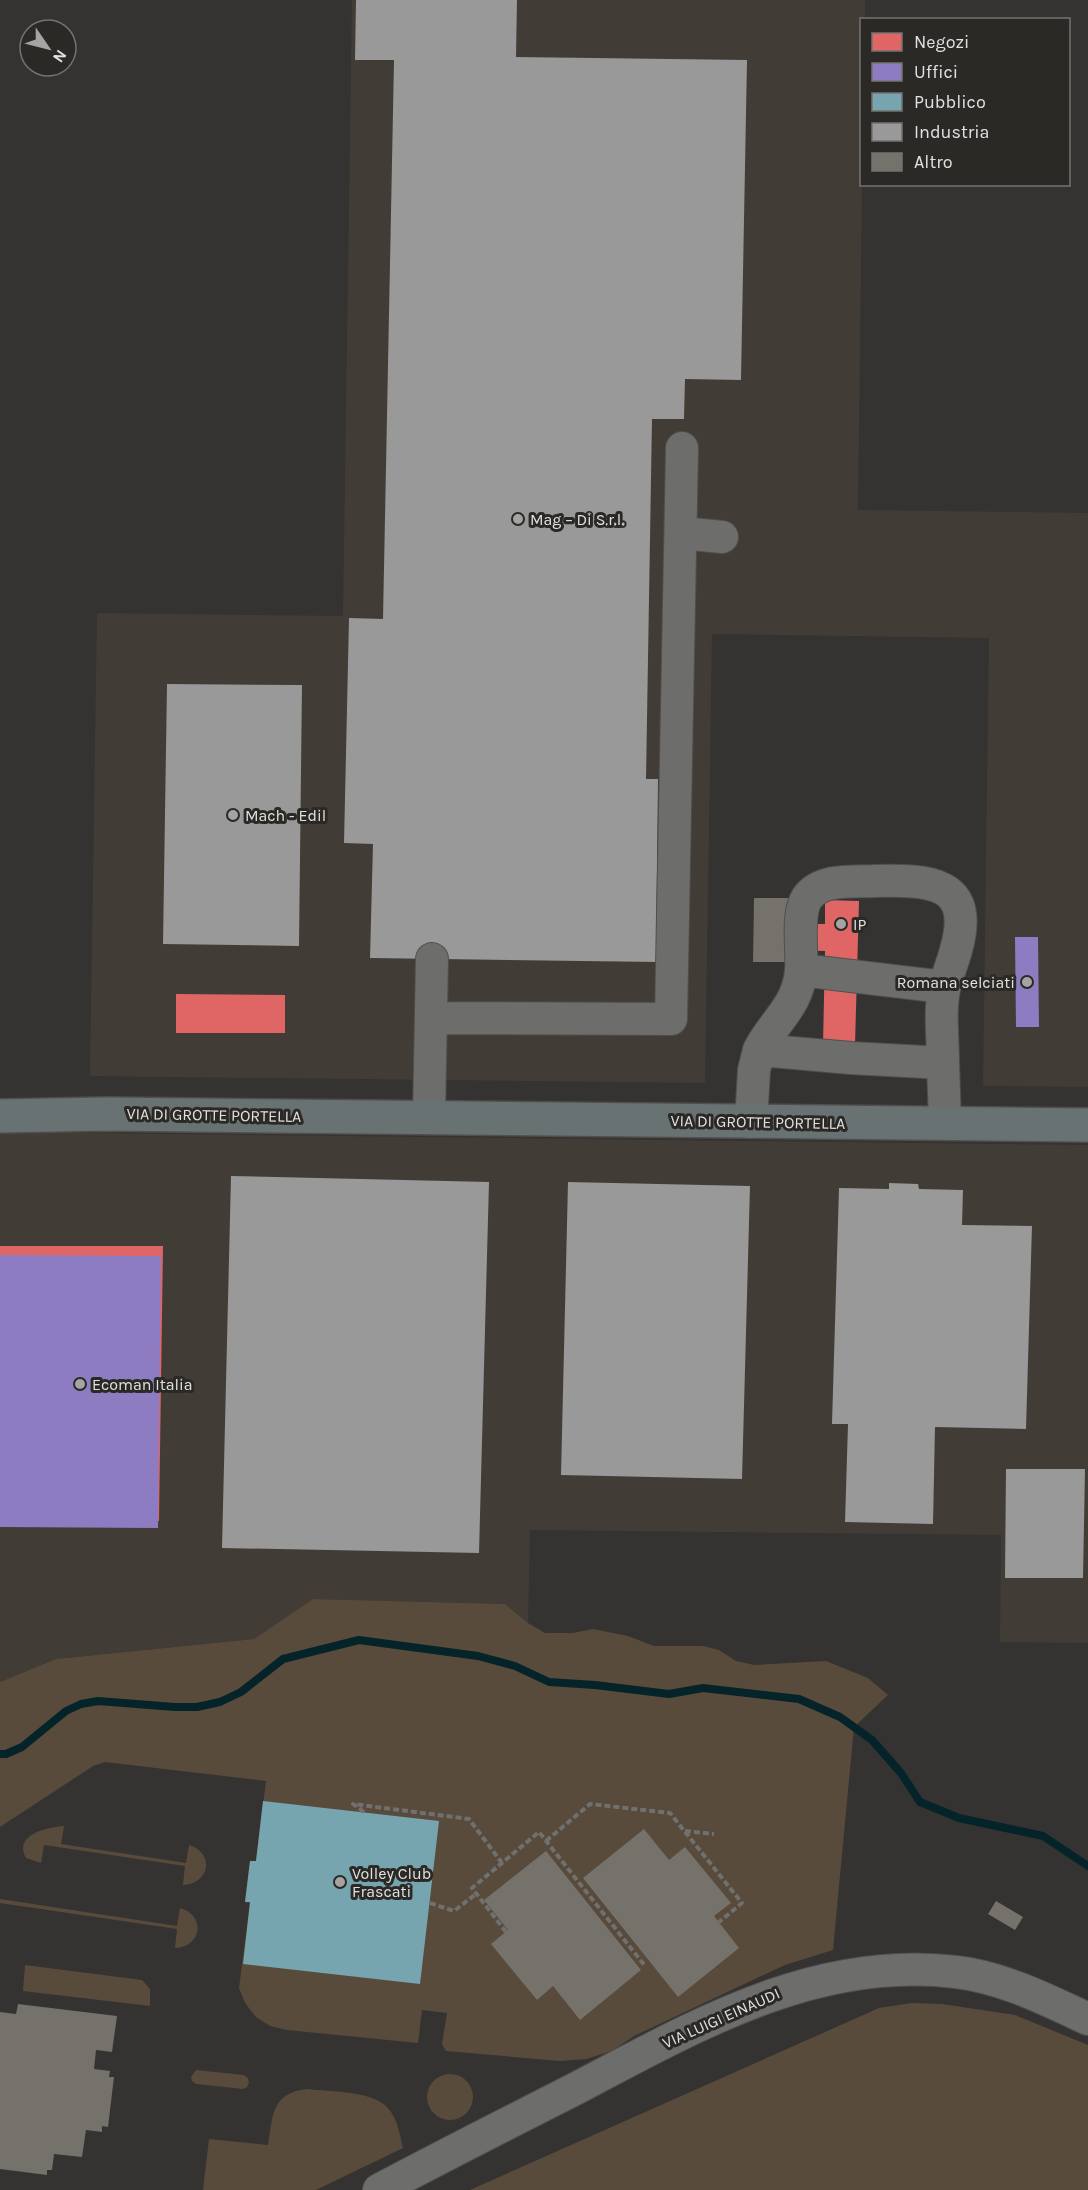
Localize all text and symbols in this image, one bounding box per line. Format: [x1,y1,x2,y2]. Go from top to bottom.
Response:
north arrow [18,18,78,78]
legend [860,18,1070,186]
text: Negozi [914,31,969,53]
text: N [49,46,71,66]
text: Uffici [914,61,958,83]
text: Pubblico [914,91,986,113]
text: Industria [914,121,989,143]
text: Altro [914,151,953,173]
place label: Mag – Di S.r.l. [530,510,624,529]
marker: Mag – Di S.r.l. [511,512,525,526]
place label: Mach - Edil [245,806,326,825]
marker: Mach - Edil [226,808,240,822]
place label: IP [853,915,866,934]
marker: IP [834,917,848,931]
place label: Romana selciati [897,973,1015,992]
marker: Romana selciati [1020,975,1034,989]
street label: VIA DI GROTTE PORTELLA [127,1104,301,1126]
street label: VIA DI GROTTE PORTELLA [671,1111,845,1133]
place label: Ecoman Italia [92,1375,193,1394]
marker: Ecoman Italia [73,1377,87,1391]
place label: Volley Club Frascati [352,1864,431,1901]
marker: Volley Club Frascati [333,1875,347,1889]
street label: VIA LUIGI EINAUDI [659,1984,783,2052]

